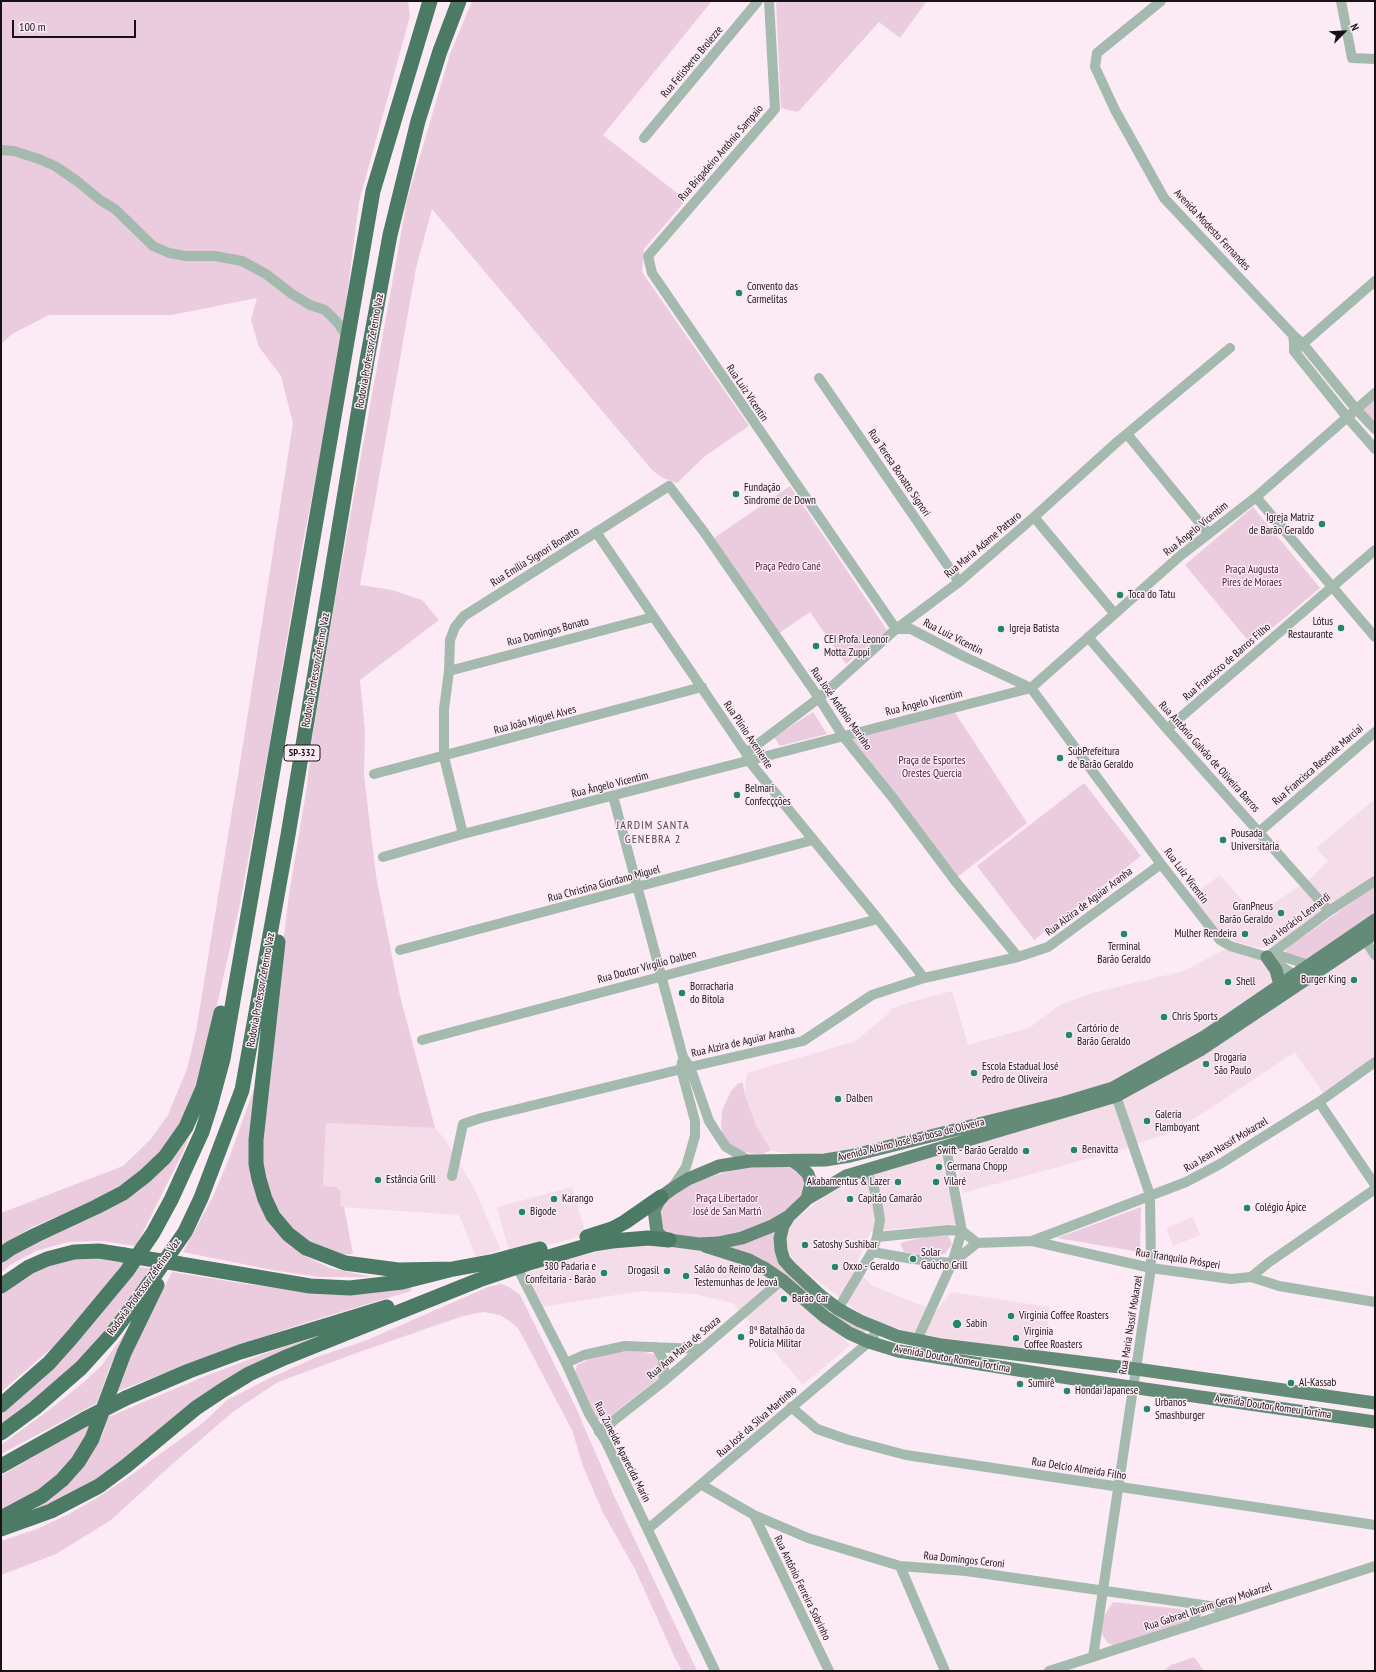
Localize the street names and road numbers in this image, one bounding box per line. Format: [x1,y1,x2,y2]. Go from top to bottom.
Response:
street label: Rua Felisberto Brolezze [658,23,726,101]
street label: Rua Brigadeiro Antônio Sampaio [676,102,766,204]
street label: Avenida Modesto Fernandes [1171,187,1253,273]
street label: Rodovia Professor Zeferino Vaz [353,293,387,409]
street label: Rua Luiz Vicentin [723,362,771,424]
street label: Rua Teresa Bonatto Signori [865,427,933,519]
street label: Rua Ângelo Vicentim [1161,499,1231,559]
street label: Rua Maria Adame Pattaro [942,509,1024,581]
street label: Rua Emília Signori Bonatto [488,524,582,590]
street label: Rodovia Professor Zeferino Vaz [299,612,333,728]
street label: Rua Domingos Bonato [506,615,590,649]
street label: Rua Luiz Vicentin [921,616,985,658]
street label: Rua Francisco de Barros Filho [1181,620,1273,704]
street label: Rua José Antônio Marinho [807,665,875,753]
street label: Rua Ângelo Vicentim [884,687,964,719]
street label: Rua Plínio Aveniente [721,699,775,771]
street label: Rua Antônio Galvão de Oliveira Barros [1156,699,1262,815]
street label: Rua João Miguel Alves [493,703,577,737]
street label: Rua Francisca Resende Marciai [1270,722,1366,808]
road number: SP-332 [284,745,320,761]
street label: Rua Ângelo Vicentim [570,769,650,801]
street label: Rua Luiz Vicentin [1161,846,1211,906]
street label: Rua Christina Giordano Miguel [547,863,661,905]
street label: Rua Alzira de Aguiar Aranha [1043,865,1135,939]
street label: Rua Horácio Leonardi [1261,890,1333,950]
street label: Rodovia Professor Zeferino Vaz [244,932,278,1048]
street label: Rua Doutor Virgílio Dalben [596,947,698,987]
street label: Rua Alzira de Aguiar Aranha [690,1024,796,1060]
street label: Avenida Albino José Barbosa de Oliveira [836,1115,986,1165]
street label: Rua Jean Nassif Mokarzel [1182,1115,1270,1175]
street label: Rodovia Professor Zeferino Vaz [105,1236,183,1338]
street label: Rua Tranquilo Prósperi [1135,1246,1221,1272]
street label: Rua Maria Nassif Mokarzel [1117,1275,1145,1375]
street label: Rua Ana Maria de Souza [645,1314,723,1382]
street label: Avenida Doutor Romeu Tortima [893,1342,1011,1376]
street label: Rua José da Silva Martinho [714,1384,800,1460]
street label: Avenida Doutor Romeu Tortima [1214,1392,1332,1422]
street label: Rua Zuneide Aparecida Marin [591,1400,653,1504]
street label: Rua Delcio Almeida Filho [1031,1455,1127,1483]
street label: Rua Antônio Ferreira Sobrinho [771,1534,833,1642]
street label: Rua Domingos Ceroni [923,1549,1005,1571]
street label: Rua Gabrael Ibraim Geray Mokarzel [1143,1580,1273,1634]

